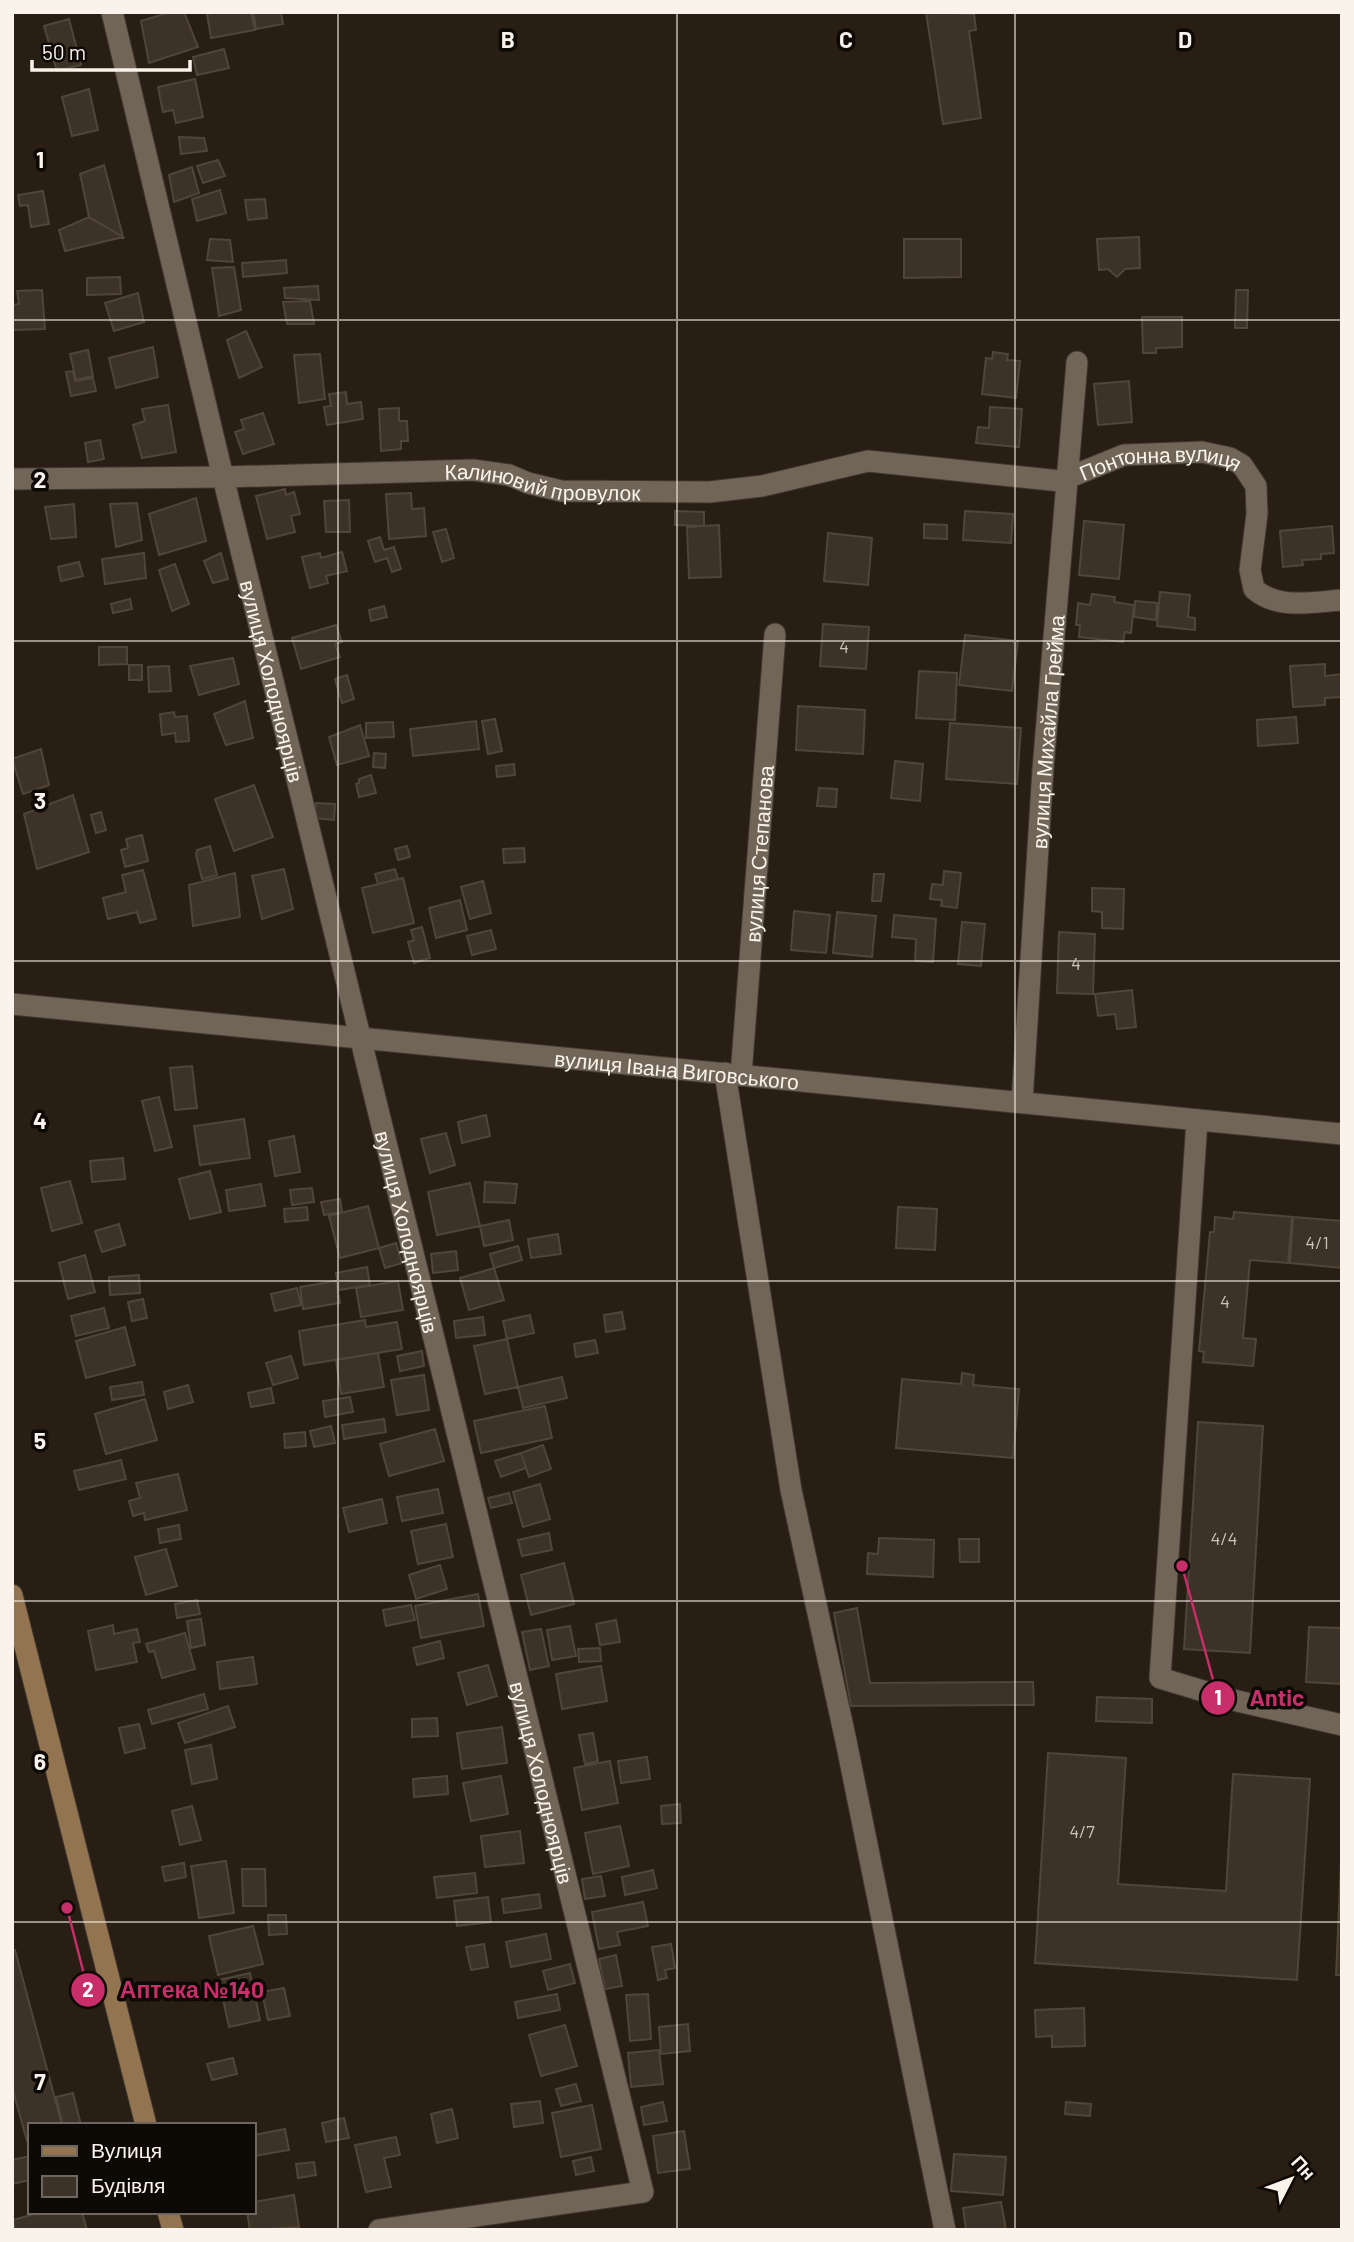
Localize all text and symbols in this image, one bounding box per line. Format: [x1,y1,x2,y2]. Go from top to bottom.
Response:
text: B [501,25,515,53]
text: C [839,25,853,53]
text: D [1178,25,1192,53]
scale bar [32,28,189,72]
text: 50 m [42,39,86,64]
text: 1 [36,145,44,173]
street label: Понтонна вулиця [1075,439,1247,485]
street label: Калиновий провулок [444,457,641,504]
text: 2 [34,465,46,493]
street label: вулиця Холодноярців [236,577,310,785]
street label: вулиця Михайла Грейма [1025,613,1068,850]
house number: 4 [839,635,849,657]
street label: вулиця Степанова [739,764,777,943]
text: 3 [34,786,46,814]
house number: 4 [1071,952,1081,974]
street label: вулиця Івана Виговського [554,1045,800,1093]
text: 4 [33,1106,47,1134]
street label: вулиця Холодноярців [371,1128,445,1335]
house number: 4/1 [1305,1231,1329,1253]
house number: 4 [1220,1290,1230,1312]
text: 5 [34,1426,46,1454]
house number: 4/4 [1210,1527,1238,1549]
callout: Antic [1200,1676,1318,1720]
street label: вулиця Холодноярців [506,1679,580,1886]
text: Antic [1250,1683,1304,1711]
text: 1 [1214,1684,1222,1709]
text: 6 [34,1747,46,1775]
house number: 4/7 [1069,1820,1095,1842]
callout: Аптека №140 [70,1968,278,2012]
text: Аптека №140 [120,1975,264,2003]
text: 2 [82,1976,94,2001]
text: 7 [34,2067,46,2095]
legend [28,2123,256,2214]
text: Вулиця [91,2137,162,2162]
north arrow [1256,2144,1326,2214]
text: Пн [1287,2150,1321,2184]
text: Будівля [91,2172,165,2197]

